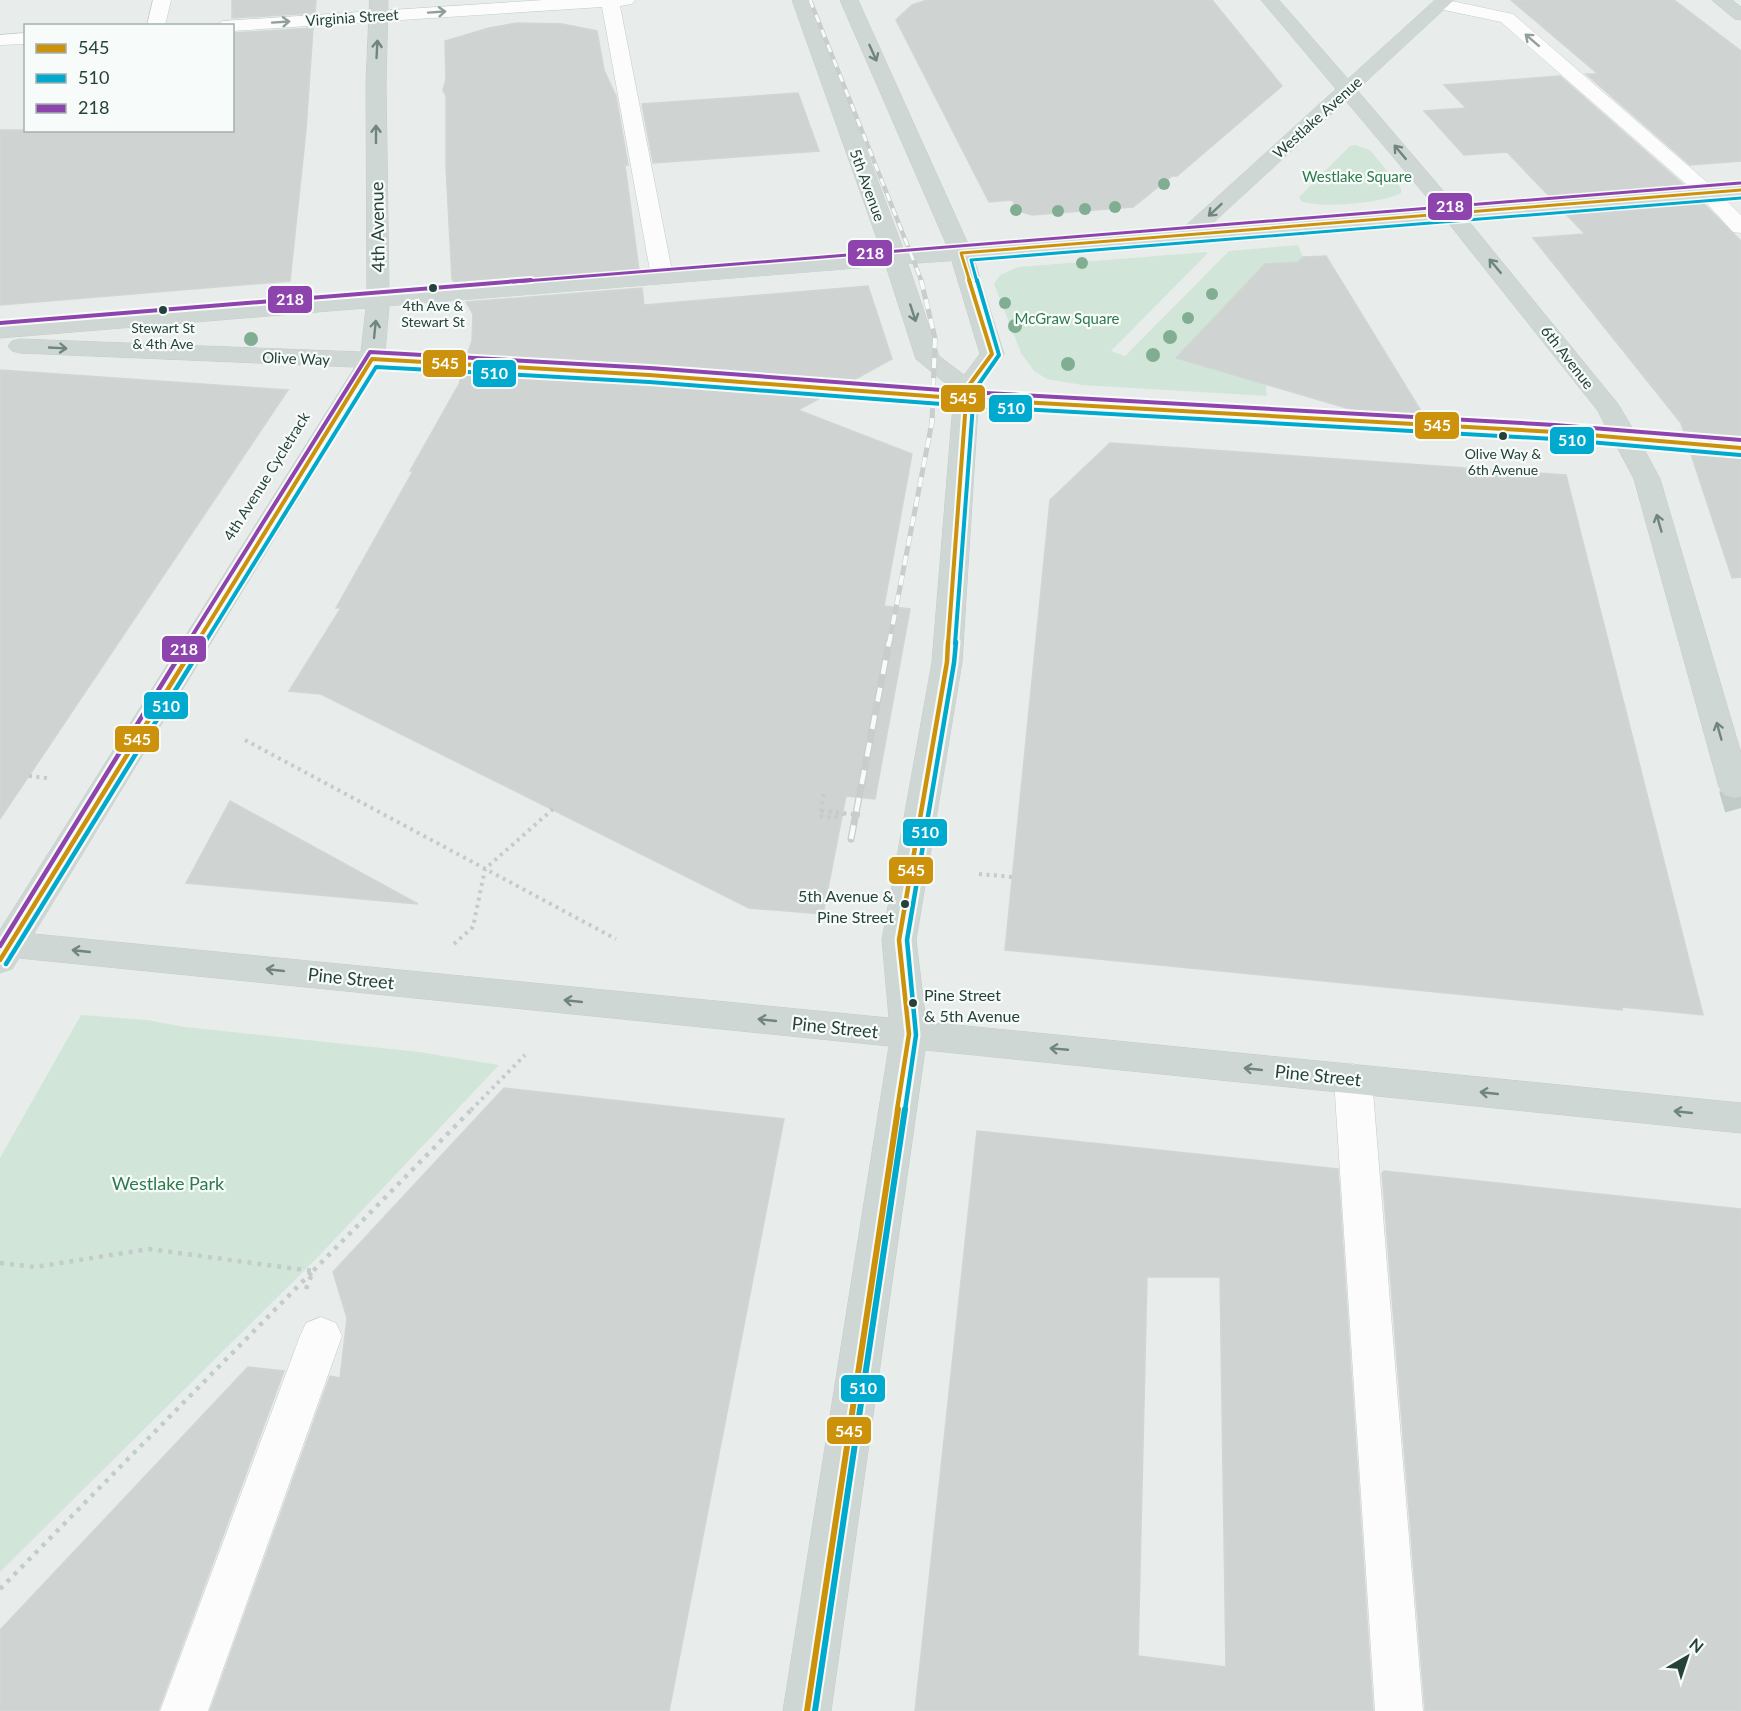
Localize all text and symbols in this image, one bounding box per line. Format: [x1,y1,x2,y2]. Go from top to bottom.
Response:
street label: Virginia Street [305,5,400,29]
one-way arrow [426,6,446,17]
one-way arrow [271,16,291,27]
legend [24,24,234,132]
one-way arrow [1525,33,1540,47]
text: 545 [78,36,109,58]
one-way arrow [372,40,383,60]
one-way arrow [868,44,879,62]
text: 510 [78,66,109,88]
street label: Westlake Avenue [1269,72,1365,162]
text: 218 [78,96,109,118]
one-way arrow [370,125,382,145]
one-way arrow [1393,145,1407,160]
street label: 5th Avenue [847,146,889,224]
park label: Westlake Square [1302,167,1412,185]
street label: 4th Avenue [365,182,389,272]
line badge: 218 [1427,192,1473,221]
text: 218 [1436,196,1464,215]
one-way arrow [1207,203,1222,217]
line badge: 218 [847,239,893,267]
text: 218 [856,243,884,262]
one-way arrow [1488,258,1501,274]
marker: 4th Ave & Stewart St [427,282,439,294]
line badge: 218 [267,285,313,314]
text: 218 [276,289,304,308]
place label: 4th Ave & Stewart St [401,297,465,330]
one-way arrow [908,303,919,322]
marker: Stewart St & 4th Ave [157,304,169,316]
park label: McGraw Square [1015,309,1120,327]
place label: Stewart St & 4th Ave [131,319,195,352]
one-way arrow [370,320,381,340]
street label: 6th Avenue [1538,322,1598,392]
one-way arrow [48,342,68,353]
street label: Olive Way [262,348,330,368]
line badge: 545 [422,349,467,378]
text: 545 [431,353,459,372]
line badge: 510 [472,359,517,388]
text: 510 [480,363,508,382]
line badge: 545 [940,384,986,413]
text: 545 [949,388,977,407]
line badge: 510 [988,394,1033,423]
text: 510 [997,398,1025,417]
street label: 4th Avenue Cycletrack [219,408,313,544]
line badge: 545 [1414,411,1460,440]
text: 545 [1423,415,1451,434]
line badge: 510 [1549,426,1595,455]
marker: Olive Way & 6th Avenue [1497,430,1509,442]
text: 510 [1558,430,1586,449]
place label: Olive Way & 6th Avenue [1465,445,1541,478]
one-way arrow [1653,514,1664,533]
line badge: 218 [161,635,207,663]
text: 218 [170,639,198,658]
line badge: 510 [143,691,189,720]
text: 510 [152,696,180,715]
one-way arrow [1713,722,1724,741]
line badge: 545 [114,725,160,753]
text: 545 [123,729,151,748]
line badge: 510 [902,818,948,847]
text: 510 [911,822,939,841]
line badge: 545 [888,856,934,885]
text: 545 [897,860,925,879]
place label: 5th Avenue & Pine Street [798,886,895,926]
marker: 5th Avenue & Pine Street [899,898,911,910]
one-way arrow [71,945,91,956]
street label: Pine Street [307,963,396,994]
one-way arrow [265,964,285,975]
place label: Pine Street & 5th Avenue [924,985,1020,1025]
one-way arrow [564,995,584,1006]
marker: Pine Street & 5th Avenue [907,997,919,1009]
street label: Pine Street [791,1012,880,1043]
one-way arrow [758,1014,778,1025]
one-way arrow [1049,1043,1069,1054]
street label: Pine Street [1274,1060,1363,1091]
one-way arrow [1243,1063,1263,1074]
one-way arrow [1479,1087,1499,1098]
one-way arrow [1673,1106,1693,1117]
park label: Westlake Park [112,1172,225,1194]
line badge: 510 [840,1374,886,1403]
text: 510 [849,1378,877,1397]
line badge: 545 [826,1416,872,1445]
text: 545 [835,1421,863,1440]
north arrow [1657,1627,1717,1687]
text: N [1686,1634,1708,1656]

